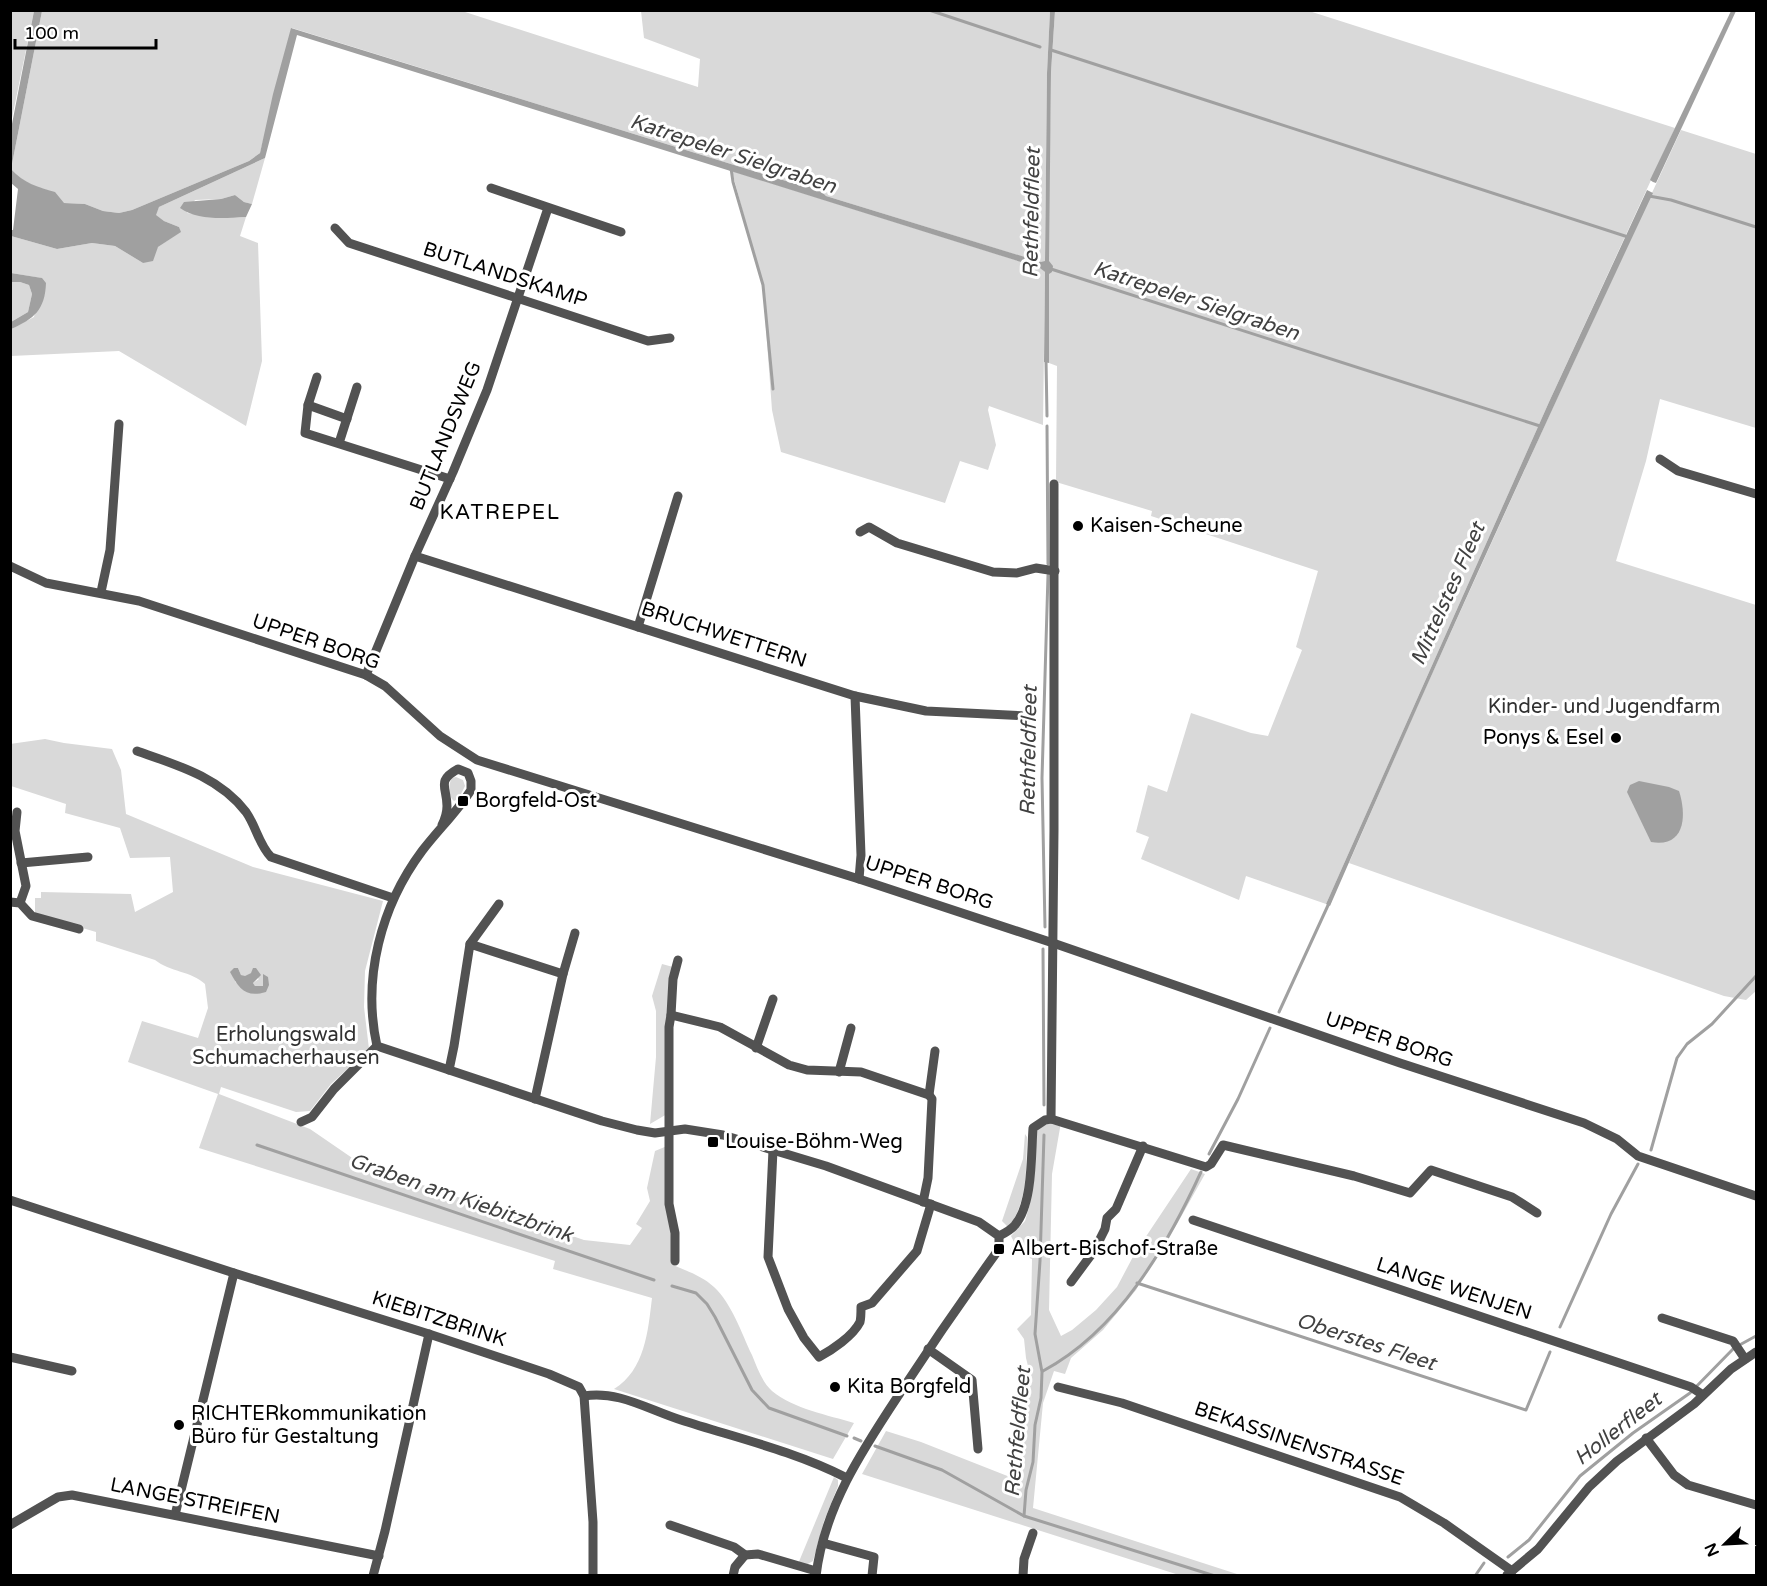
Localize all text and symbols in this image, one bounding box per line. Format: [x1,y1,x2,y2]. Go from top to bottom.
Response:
scale bar [15,12,156,50]
text: 100 m [24,22,79,44]
water label: Katrepeler Sielgraben [627,109,840,200]
water label: Rethfeldfleet [1018,146,1046,278]
street label: BUTLANDSKAMP [420,237,590,313]
water label: Katrepeler Sielgraben [1090,256,1303,347]
street label: BUTLANDSWEG [405,358,487,514]
district label: KATREPEL [440,500,560,525]
place label: Kaisen-Scheune [1090,514,1243,538]
water label: Mittelstes Fleet [1405,517,1491,669]
marker: Kaisen-Scheune [1071,519,1085,533]
street label: BRUCHWETTERN [638,597,810,673]
street label: UPPER BORG [249,609,383,675]
water label: Rethfeldfleet [1015,684,1043,816]
park label: Kinder- und Jugendfarm [1488,695,1720,719]
place label: Ponys & Esel [1483,726,1604,750]
marker: Ponys & Esel [1609,731,1623,745]
place label: Borgfeld-Ost [475,789,597,813]
marker: Borgfeld-Ost [456,794,470,808]
street label: UPPER BORG [862,851,996,915]
street label: UPPER BORG [1322,1007,1456,1073]
park label: Erholungswald Schumacherhausen [192,1023,380,1070]
place label: Louise-Böhm-Weg [725,1130,903,1154]
marker: Louise-Böhm-Weg [706,1135,720,1149]
water label: Graben am Kiebitzbrink [346,1148,577,1249]
place label: Albert-Bischof-Straße [1011,1237,1218,1261]
marker: Albert-Bischof-Straße [992,1242,1006,1256]
street label: LANGE WENJEN [1373,1252,1535,1326]
street label: KIEBITZBRINK [369,1286,509,1352]
water label: Oberstes Fleet [1293,1308,1441,1377]
water label: Rethfeldfleet [1000,1364,1036,1498]
place label: Kita Borgfeld [847,1375,971,1399]
marker: Kita Borgfeld [828,1380,842,1394]
water label: Hollerfleet [1569,1386,1668,1471]
street label: BEKASSINENSTRASSE [1191,1397,1407,1491]
place label: RICHTERkommunikation Büro für Gestaltung [191,1402,427,1449]
marker: RICHTERkommunikation Büro für Gestaltung [172,1418,186,1432]
street label: LANGE STREIFEN [108,1473,282,1529]
north arrow [1695,1514,1755,1574]
text: N [1700,1540,1724,1560]

